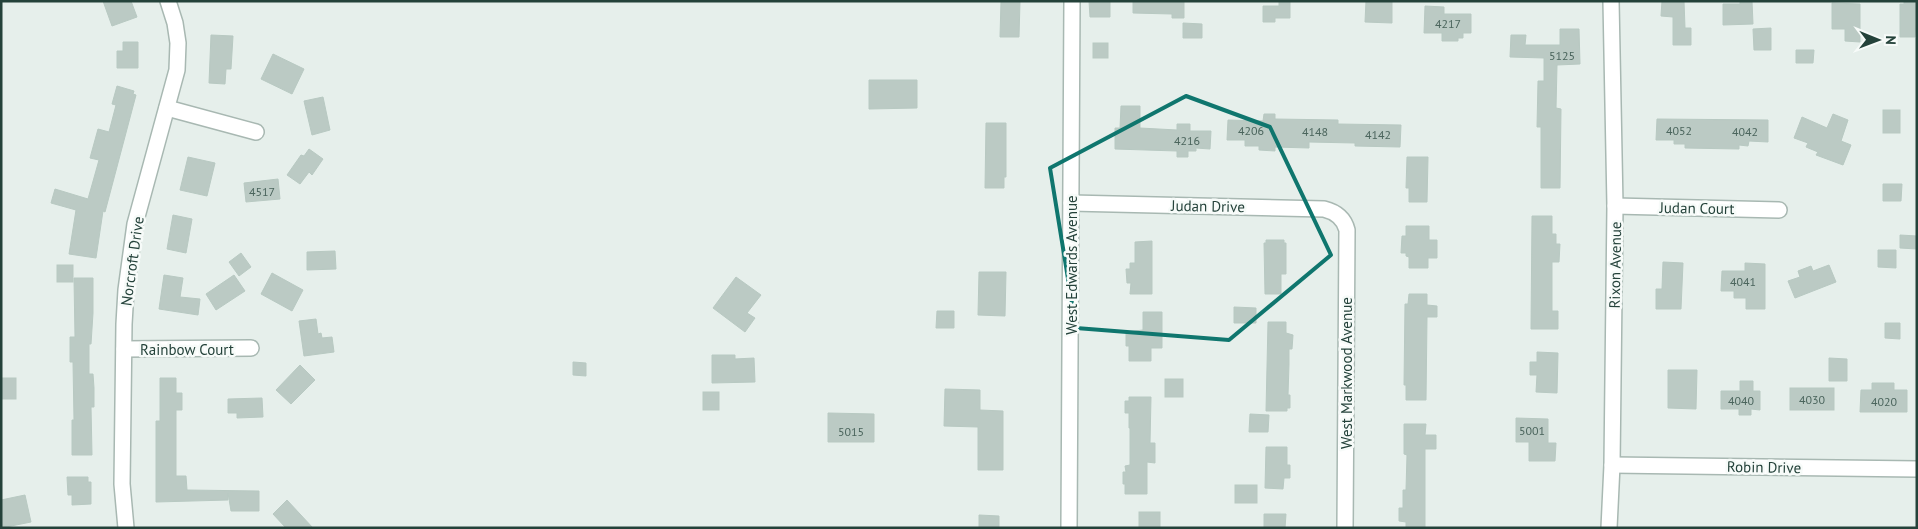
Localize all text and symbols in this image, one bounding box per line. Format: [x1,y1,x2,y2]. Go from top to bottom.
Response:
north arrow [1853,15,1903,65]
house number: 4217 [1435,16,1461,31]
text: N [1882,35,1900,45]
house number: 5125 [1549,48,1575,63]
house number: 4206 [1238,123,1264,138]
house number: 4052 [1666,123,1692,138]
house number: 4148 [1302,124,1328,139]
house number: 4042 [1732,124,1758,139]
house number: 4142 [1365,127,1391,142]
house number: 4216 [1174,133,1200,148]
house number: 4517 [249,184,275,199]
street label: West Edwards Avenue [1062,195,1081,335]
street label: Judan Drive [1170,196,1245,216]
street label: Judan Court [1658,198,1735,218]
street label: Norcroft Drive [116,215,148,307]
street label: Rixon Avenue [1605,221,1625,309]
house number: 4041 [1730,274,1756,289]
street label: West Markwood Avenue [1337,297,1356,449]
street label: Rainbow Court [140,340,234,359]
house number: 4030 [1799,392,1826,407]
house number: 4040 [1728,393,1755,408]
house number: 4020 [1871,394,1898,409]
house number: 5001 [1519,423,1545,438]
house number: 5015 [838,424,864,439]
street label: Robin Drive [1727,457,1801,477]

